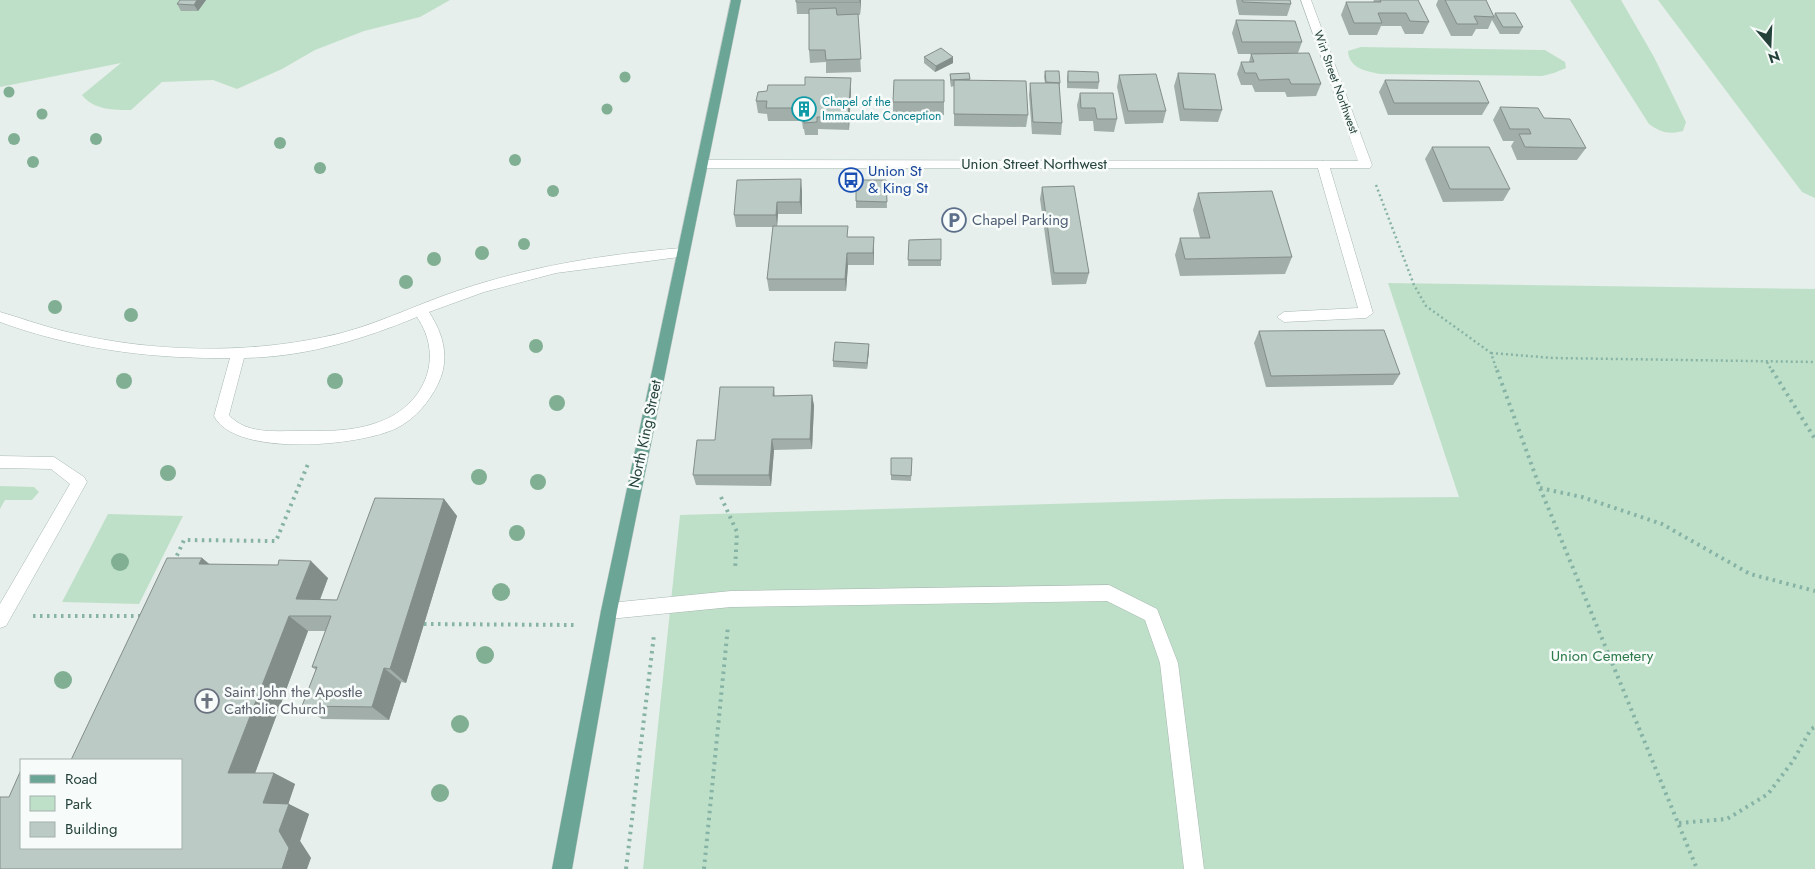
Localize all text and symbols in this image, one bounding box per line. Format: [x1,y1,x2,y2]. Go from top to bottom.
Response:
north arrow [1745,20,1795,70]
street label: Wirt Street Northwest [1309,28,1363,136]
text: N [1766,46,1783,69]
place label: Chapel of the Immaculate Conception [822,93,941,125]
building icon: Chapel of the Immaculate Conception [791,96,817,122]
street label: Union Street Northwest [961,153,1107,175]
place label: Union St & King St [868,160,928,199]
bus stop icon: Union St & King St [838,167,864,193]
parking icon: Chapel Parking [941,207,967,233]
place label: Chapel Parking [972,209,1069,231]
street label: North King Street [623,378,667,490]
park label: Union Cemetery [1551,645,1654,667]
place label: Saint John the Apostle Catholic Church [224,681,363,720]
church icon: Saint John the Apostle Catholic Church [194,688,220,714]
legend [20,759,182,849]
text: Road [65,768,97,790]
text: Park [65,793,92,815]
text: Building [65,818,117,840]

